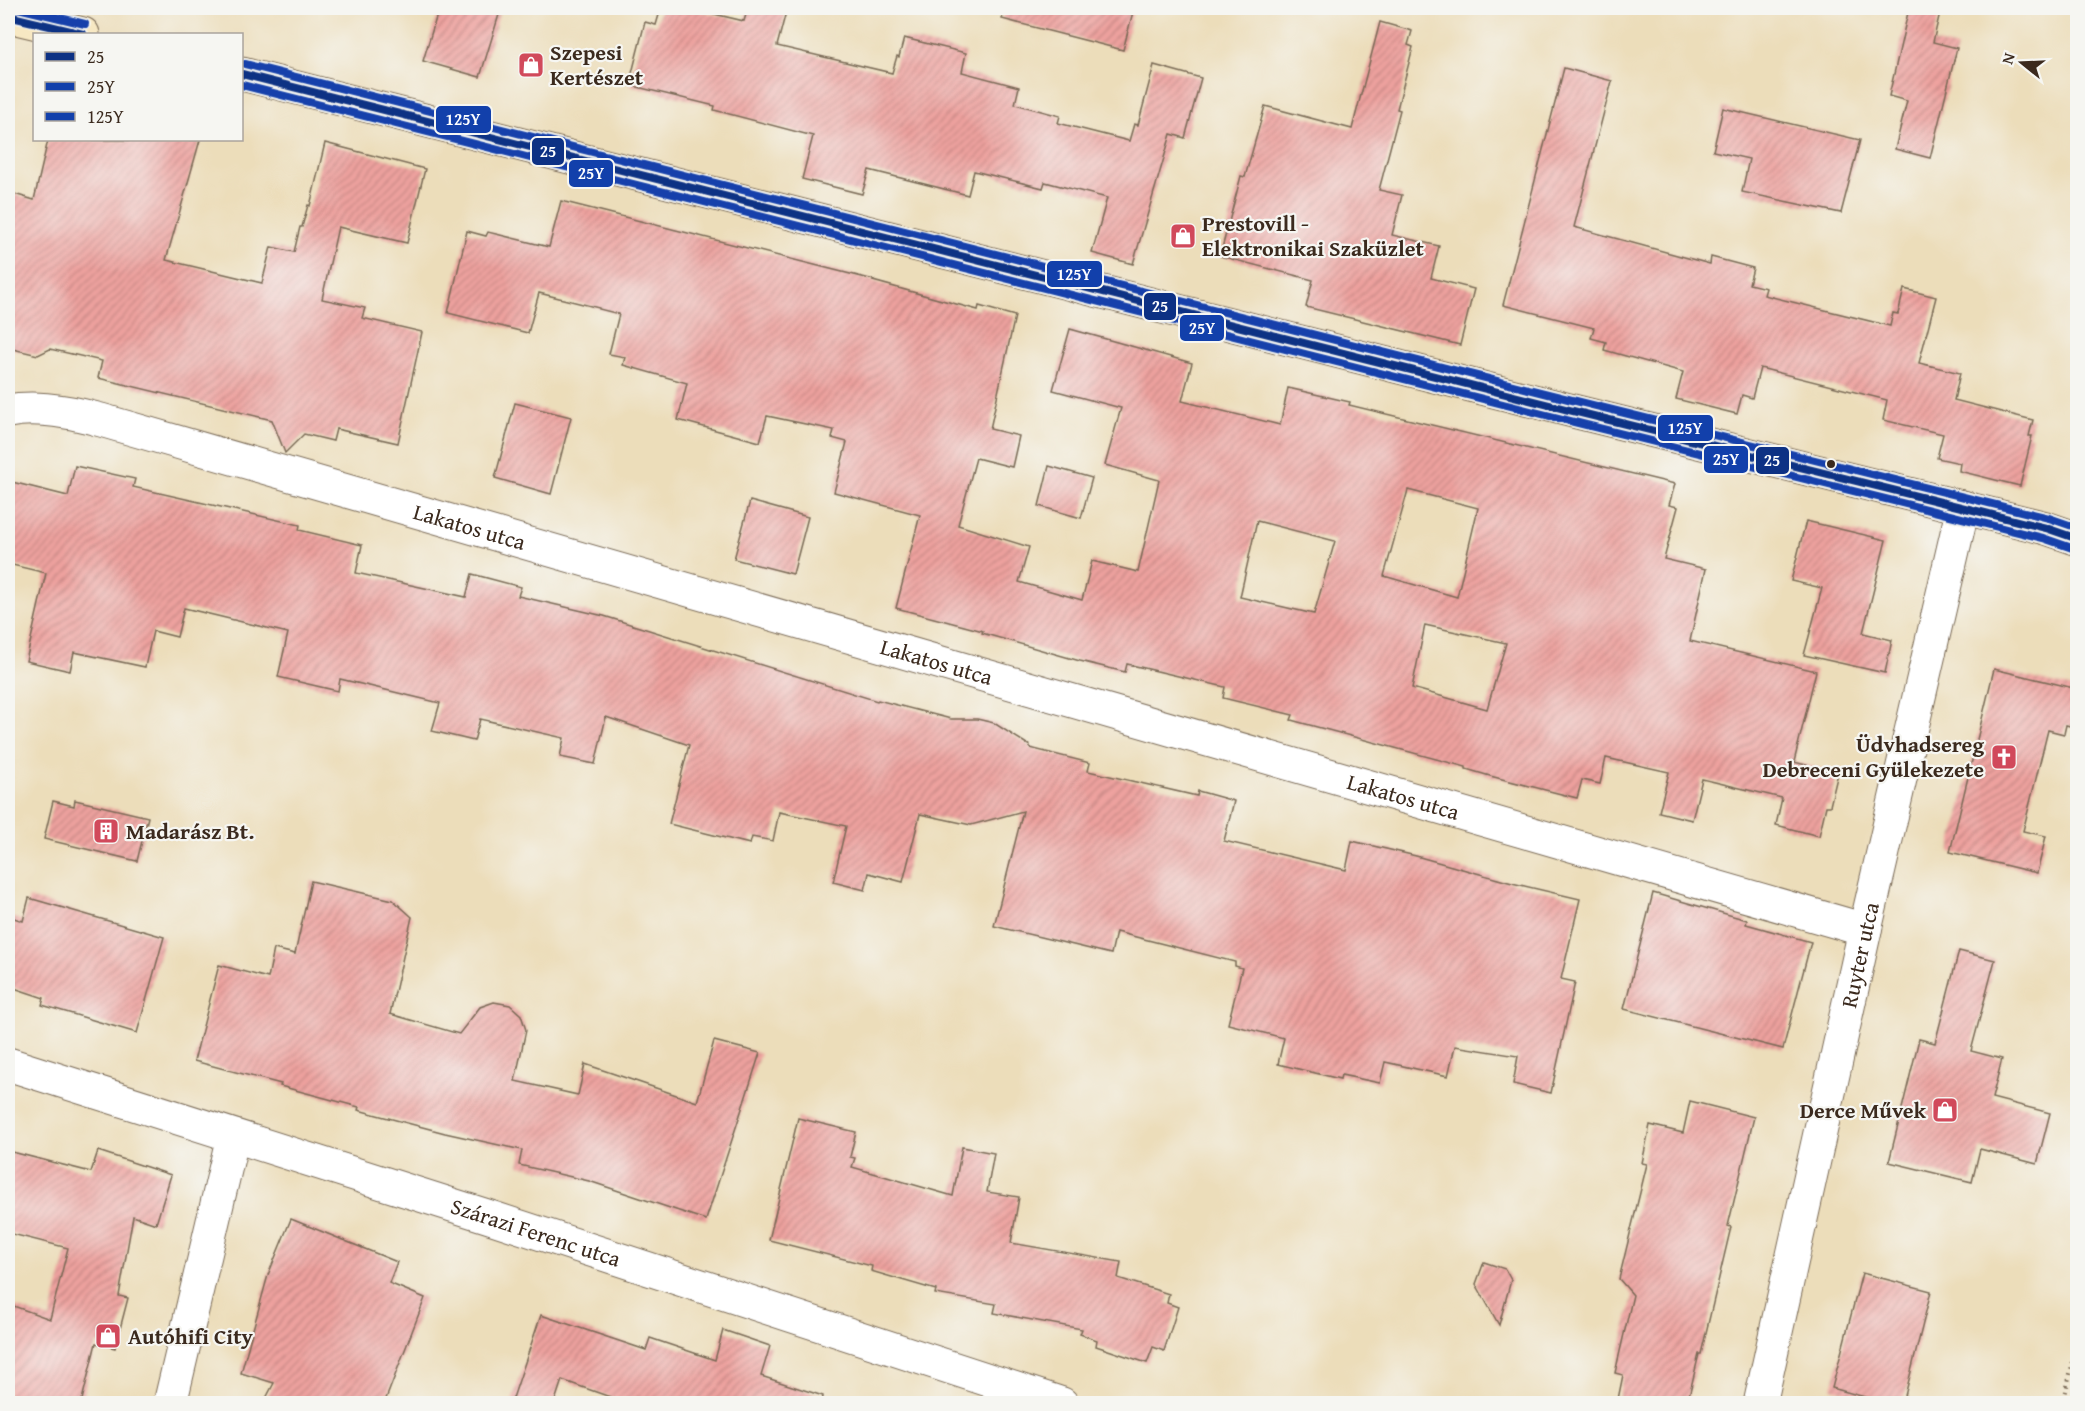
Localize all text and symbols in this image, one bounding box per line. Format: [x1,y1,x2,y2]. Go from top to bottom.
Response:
legend [33,33,243,141]
north arrow [1992,33,2052,93]
place label: Szepesi Kertészet [550,36,644,93]
text: 25 [87,43,104,70]
text: N [1995,49,2021,67]
shop icon: Szepesi Kertészet [516,50,546,80]
text: 25Y [87,73,115,100]
text: 125Y [87,103,124,130]
line badge: 125Y [435,105,492,134]
text: 125Y [446,107,480,131]
line badge: 25 [531,137,565,166]
text: 25 [540,139,556,163]
line badge: 25Y [568,159,614,188]
text: 25Y [578,161,604,185]
place label: Prestovill - Elektronikai Szaküzlet [1202,207,1425,264]
shop icon: Prestovill - Elektronikai Szaküzlet [1168,221,1198,251]
line badge: 125Y [1046,260,1103,288]
text: 125Y [1057,262,1091,286]
line badge: 25 [1143,292,1177,321]
text: 25 [1152,294,1168,318]
line badge: 25Y [1179,314,1225,342]
text: 25Y [1189,316,1215,340]
line badge: 125Y [1657,414,1714,442]
text: 125Y [1668,416,1702,440]
line badge: 25Y [1703,445,1749,474]
line badge: 25 [1755,446,1790,475]
text: 25Y [1713,447,1739,471]
text: 25 [1764,448,1780,472]
unlabelled marker [1825,458,1837,470]
street label: Lakatos utca [410,495,530,558]
street label: Lakatos utca [877,630,997,693]
place label: Üdvhadsereg Debreceni Gyülekezete [1762,728,1984,785]
church icon: Üdvhadsereg Debreceni Gyülekezete [1989,742,2019,772]
street label: Lakatos utca [1344,765,1464,828]
place label: Madarász Bt. [126,815,254,847]
building icon: Madarász Bt. [91,816,121,846]
street label: Ruyter utca [1832,898,1887,1011]
place label: Derce Művek [1800,1094,1926,1126]
shop icon: Derce Művek [1930,1095,1960,1125]
street label: Szárazi Ferenc utca [447,1190,625,1275]
place label: Autóhifi City [128,1320,253,1352]
shop icon: Autóhifi City [93,1321,123,1351]

